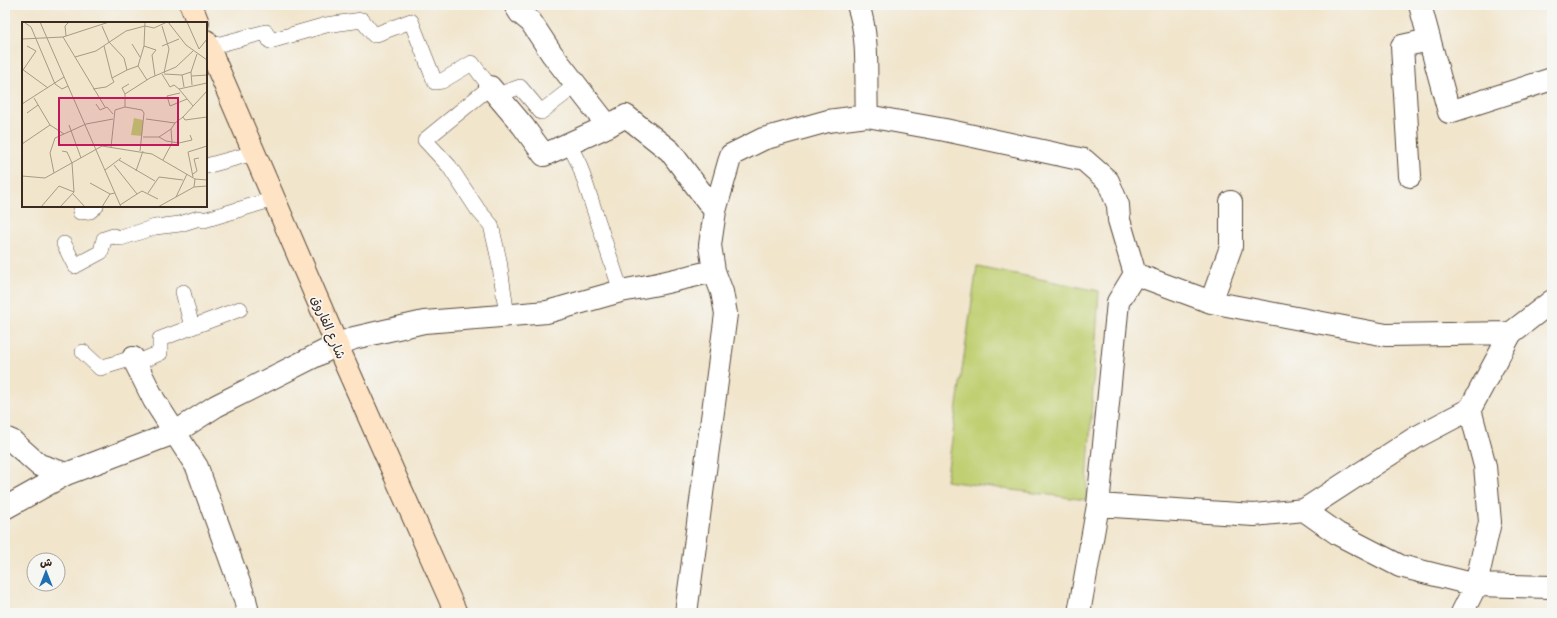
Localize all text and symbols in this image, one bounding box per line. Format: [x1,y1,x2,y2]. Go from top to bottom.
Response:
inset map [22,22,207,207]
street label: شارع الفاروق [307,293,349,362]
north arrow [26,552,66,592]
text: ش [40,556,52,569]

